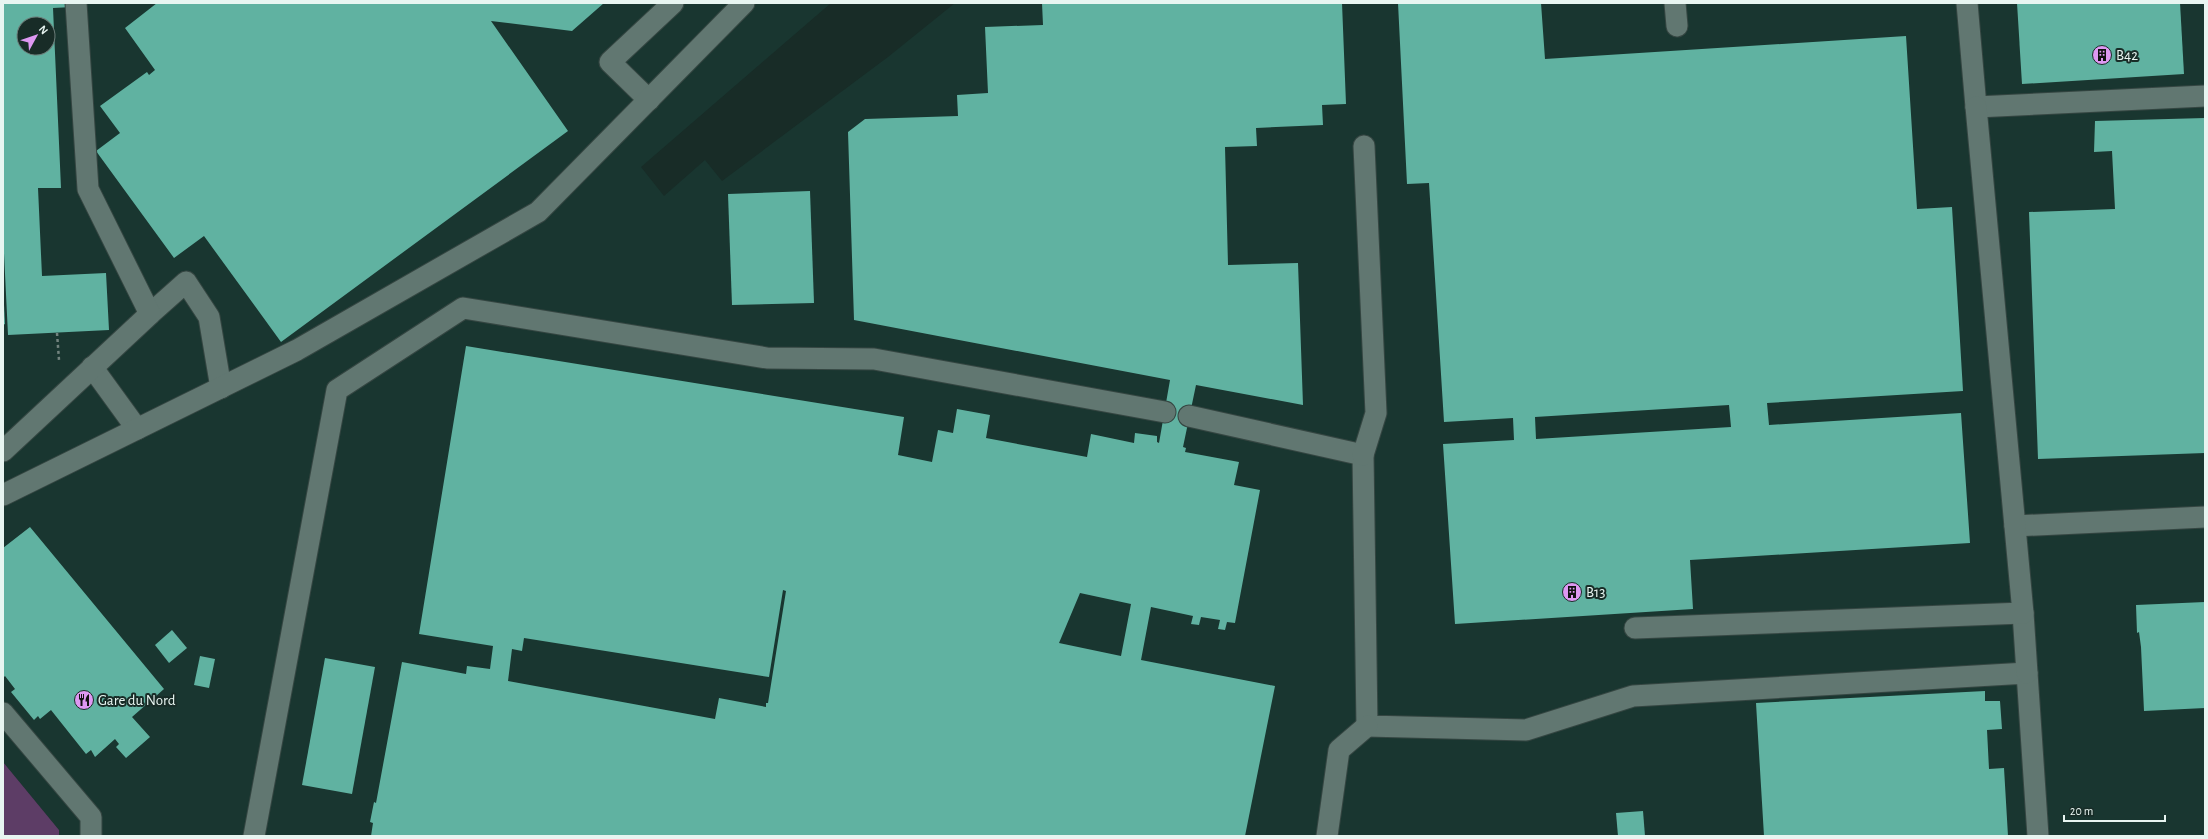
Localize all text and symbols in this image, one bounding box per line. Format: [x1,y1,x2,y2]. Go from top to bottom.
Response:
north arrow [16,16,56,56]
text: N [37,23,50,36]
building icon: B42 [2091,44,2113,66]
place label: B42 [2116,48,2138,63]
building icon: B13 [1561,581,1583,603]
place label: B13 [1586,585,1605,600]
restaurant icon: Gare du Nord [73,689,95,711]
place label: Gare du Nord [98,693,176,708]
scale bar [2064,797,2165,823]
text: 20 m [2070,805,2093,817]

